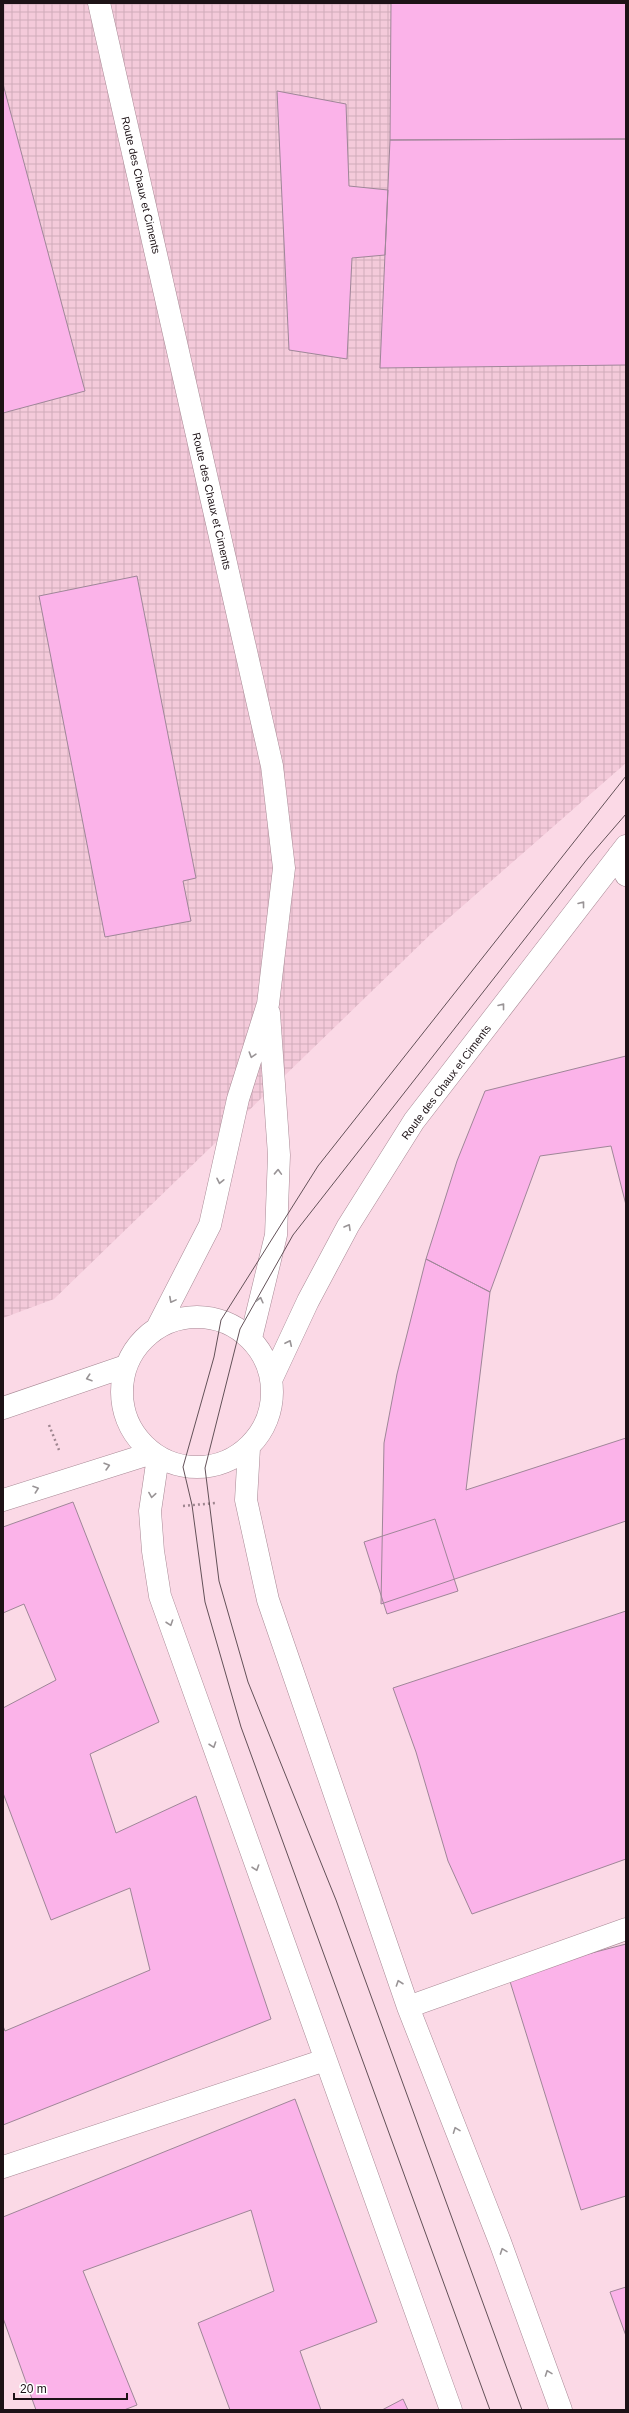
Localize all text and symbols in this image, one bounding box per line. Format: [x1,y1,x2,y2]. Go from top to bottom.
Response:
street label: Route des Chaux et Ciments [119,115,163,255]
street label: Route des Chaux et Ciments [190,431,234,571]
one-way arrow [577,901,584,908]
one-way arrow [498,1004,505,1011]
street label: Route des Chaux et Ciments [399,1022,493,1142]
one-way arrow [248,1051,257,1058]
one-way arrow [274,1169,283,1175]
one-way arrow [217,1178,225,1184]
one-way arrow [343,1224,350,1231]
one-way arrow [169,1296,177,1304]
one-way arrow [255,1297,264,1304]
one-way arrow [284,1340,292,1347]
one-way arrow [86,1374,93,1382]
one-way arrow [104,1463,110,1471]
one-way arrow [33,1485,40,1494]
one-way arrow [149,1492,157,1498]
one-way arrow [165,1619,173,1626]
one-way arrow [208,1742,217,1749]
one-way arrow [252,1864,260,1871]
one-way arrow [396,1979,404,1986]
one-way arrow [453,2127,461,2135]
one-way arrow [499,2248,508,2255]
one-way arrow [544,2370,552,2377]
scale bar [14,2375,127,2401]
text: 20 m [20,2382,47,2396]

